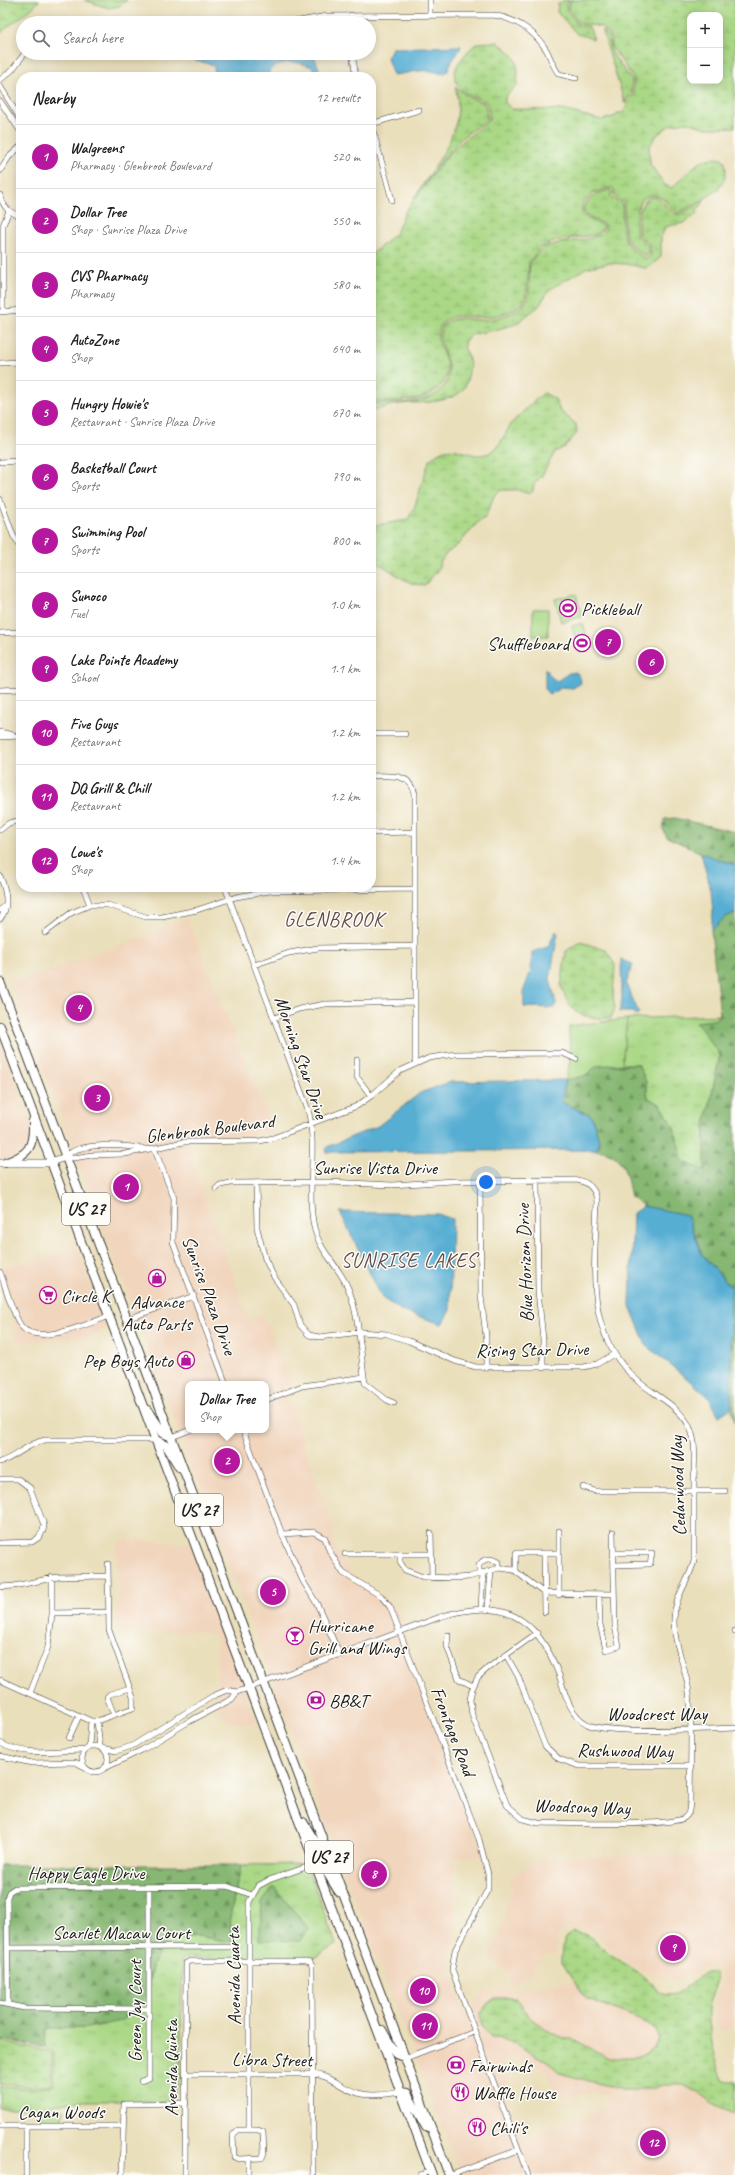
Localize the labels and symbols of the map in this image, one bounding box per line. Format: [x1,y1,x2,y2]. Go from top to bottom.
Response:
place label: Pickleball [581,597,643,621]
sports icon: Pickleball [558,598,578,618]
pin: 7 [595,627,621,657]
place label: Shuffleboard [487,632,573,656]
sports icon: Shuffleboard [572,633,592,653]
pin: 6 [638,647,664,677]
district label: GLENBROOK [284,907,387,932]
pin: 4 [66,993,92,1023]
street label: Morning Star Drive [269,993,334,1123]
pin: 3 [84,1083,110,1113]
street label: Glenbrook Boulevard [145,1109,278,1149]
street label: Sunrise Vista Drive [313,1156,439,1180]
pin: 1 [113,1172,139,1202]
your location [476,1172,496,1192]
road number: US 27 [62,1193,110,1225]
street label: Blue Horizon Drive [511,1201,539,1323]
street label: Sunrise Plaza Drive [176,1233,242,1360]
district label: SUNRISE LAKES [341,1248,480,1273]
shop icon: Advance Auto Parts [147,1268,167,1288]
place label: Circle K [61,1284,114,1308]
supermarket icon: Circle K [38,1285,58,1305]
place label: Advance Auto Parts [122,1290,194,1336]
street label: Rising Star Drive [475,1337,590,1363]
place label: Pep Boys Auto [83,1349,174,1373]
shop icon: Pep Boys Auto [176,1350,196,1370]
street label: Cedarwood Way [664,1434,692,1536]
pin: 2 [214,1446,240,1476]
road number: US 27 [175,1494,223,1526]
pin: 5 [260,1577,286,1607]
place label: Hurricane Grill and Wings [308,1614,408,1660]
bar icon: Hurricane Grill and Wings [285,1626,305,1646]
street label: Frontage Road [425,1683,482,1783]
place label: BB&T [329,1689,372,1713]
bank icon: BB&T [306,1690,326,1710]
street label: Woodcrest Way [607,1702,709,1726]
street label: Rushwood Way [577,1738,674,1764]
street label: Woodsong Way [534,1793,632,1821]
road number: US 27 [305,1841,353,1873]
pin: 8 [361,1859,387,1889]
street label: Happy Eagle Drive [28,1861,146,1885]
street label: Scarlet Macaw Court [52,1921,192,1945]
street label: Avenida Cuarta [221,1924,247,2025]
pin: 9 [660,1933,686,1963]
street label: Green Jay Court [123,1958,147,2062]
pin: 10 [410,1976,436,2006]
pin: 11 [412,2011,438,2041]
street label: Avenida Quinta [159,2017,183,2116]
street label: Libra Street [232,2047,314,2073]
place label: Fairwinds [469,2054,533,2078]
bank icon: Fairwinds [446,2055,466,2075]
place label: Waffle House [473,2081,557,2105]
restaurant icon: Waffle House [450,2082,470,2102]
street label: Cagan Woods [18,2100,106,2124]
place label: Chili's [490,2116,529,2140]
restaurant icon: Chili's [467,2117,487,2137]
pin: 12 [640,2128,666,2158]

